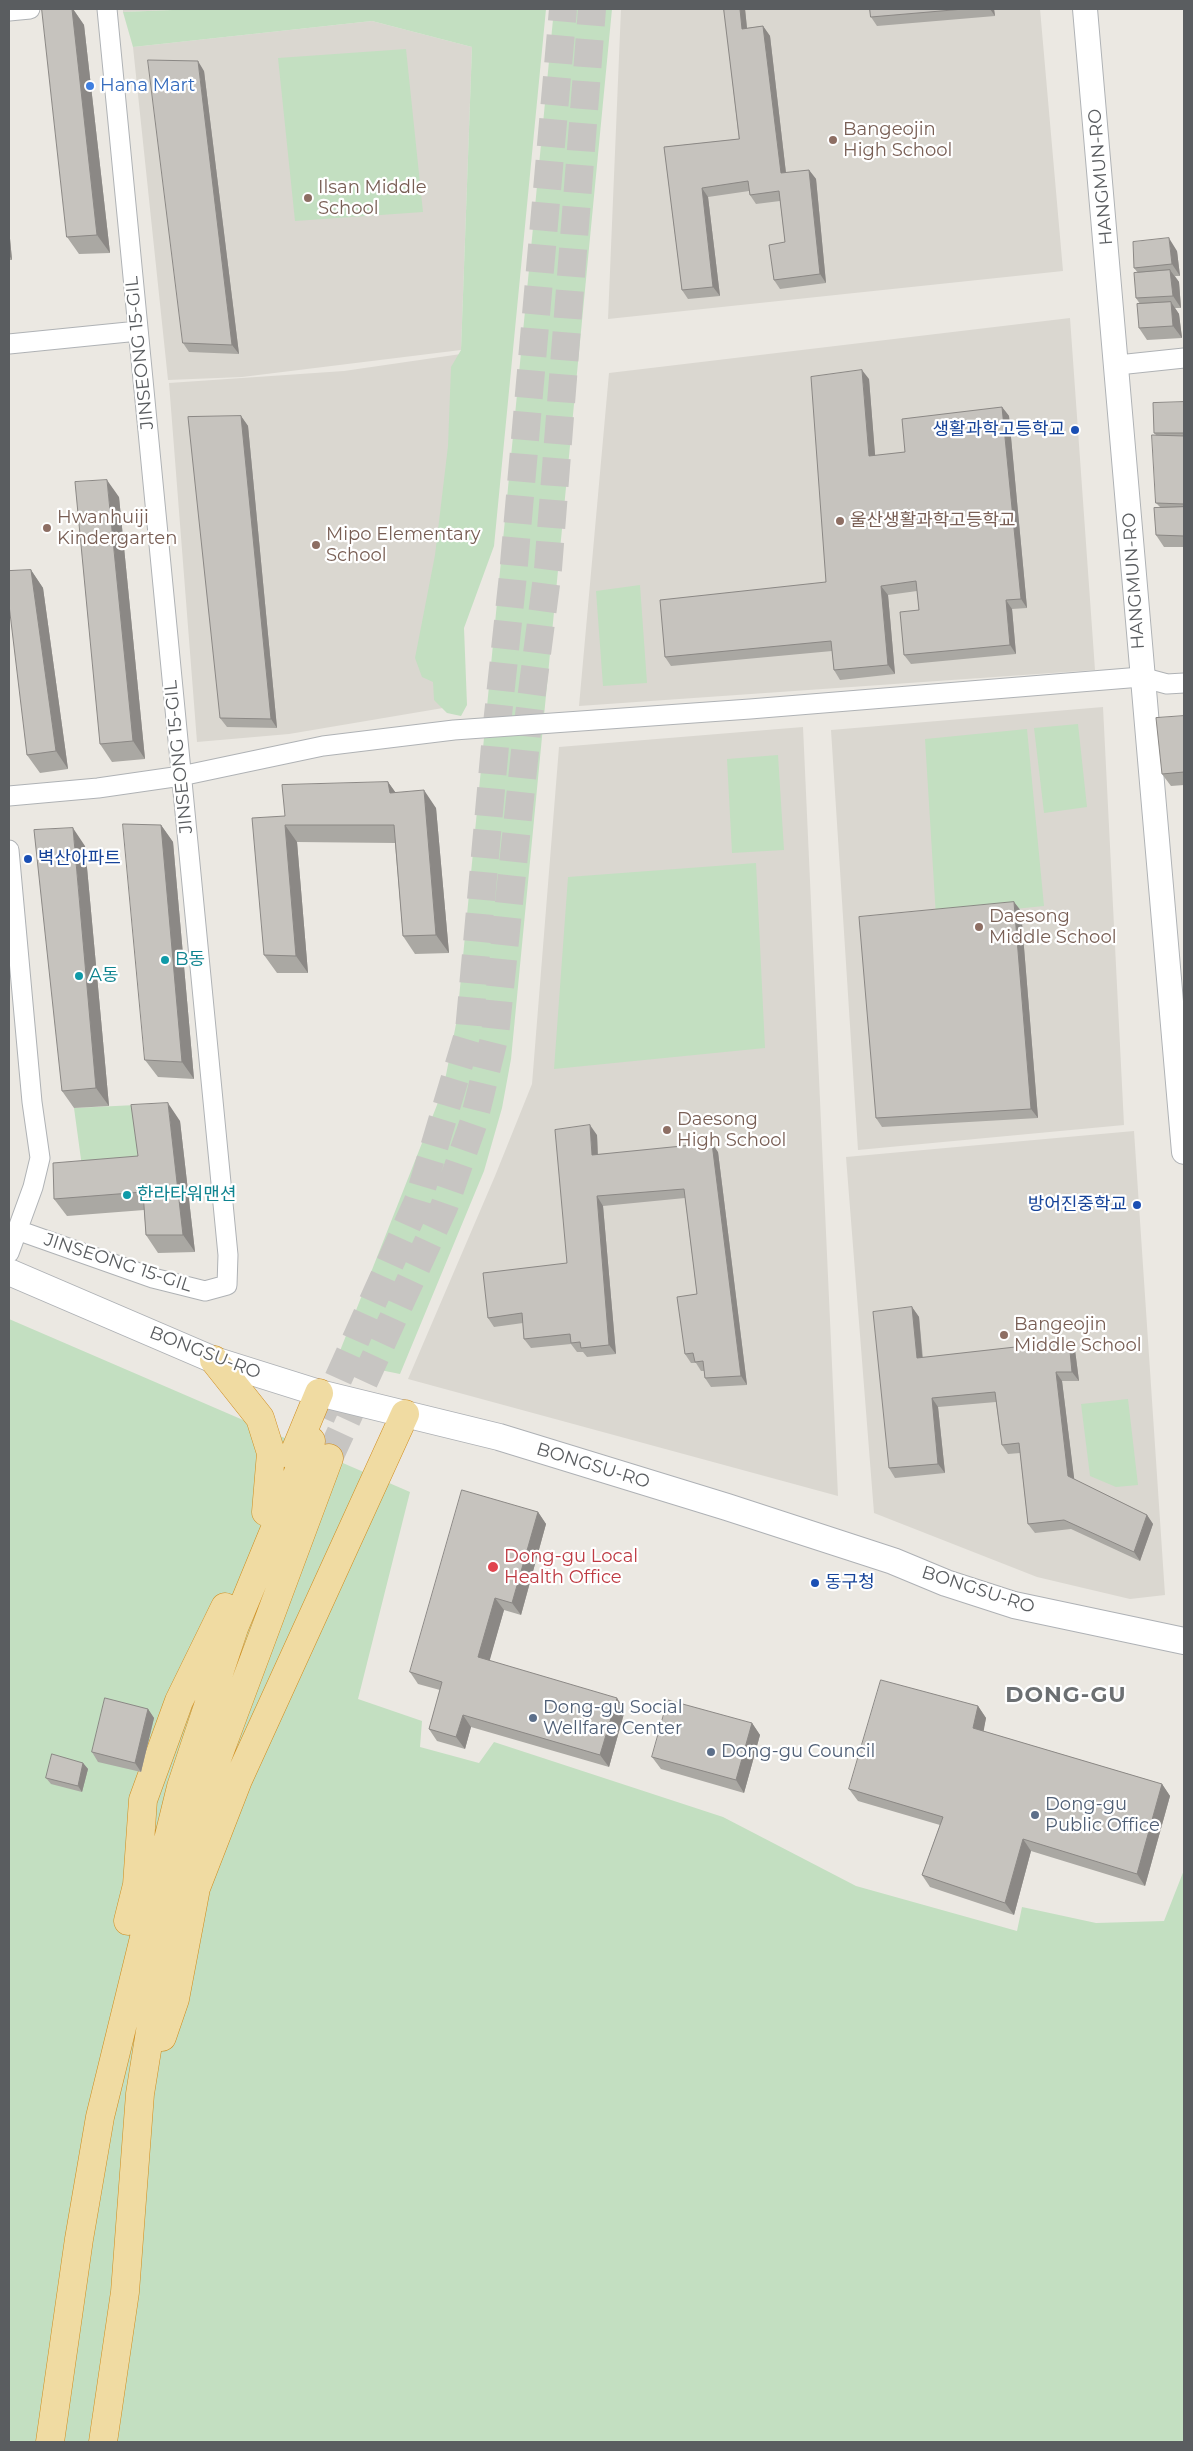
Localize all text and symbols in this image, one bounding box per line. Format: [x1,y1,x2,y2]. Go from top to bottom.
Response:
place label: Hana Mart [100,75,195,97]
marker: Hana Mart [84,80,96,92]
street label: HANGMUN-RO [1084,108,1118,246]
place label: Bangeojin High School [843,119,952,162]
marker: Bangeojin High School [827,134,839,146]
place label: Ilsan Middle School [318,177,427,220]
marker: Ilsan Middle School [302,192,314,204]
street label: JINSEONG 15-GIL [121,275,159,431]
place label: 생활과학고등학교 [933,419,1065,441]
marker: 생활과학고등학교 [1069,424,1081,436]
place label: Hwanhuiji Kindergarten [57,507,177,550]
place label: 울산생활과학고등학교 [850,510,1016,532]
street label: HANGMUN-RO [1118,512,1150,650]
marker: 울산생활과학고등학교 [834,515,846,527]
marker: Hwanhuiji Kindergarten [41,522,53,534]
place label: Mipo Elementary School [326,524,481,566]
marker: Mipo Elementary School [310,539,322,551]
street label: JINSEONG 15-GIL [160,679,198,835]
place label: 벽산아파트 [38,848,121,870]
marker: 벽산아파트 [22,853,34,865]
place label: Daesong Middle School [989,906,1117,949]
marker: Daesong Middle School [973,921,985,933]
place label: B동 [175,949,205,971]
marker: B동 [159,954,171,966]
place label: A동 [89,965,118,987]
marker: A동 [73,970,85,982]
place label: Daesong High School [677,1109,786,1152]
marker: Daesong High School [661,1124,673,1136]
place label: 한라타워맨션 [137,1184,236,1206]
marker: 한라타워맨션 [121,1189,133,1201]
place label: 방어진중학교 [1028,1194,1127,1216]
marker: 방어진중학교 [1131,1199,1143,1211]
street label: JINSEONG 15-GIL [41,1229,195,1297]
place label: Bangeojin Middle School [1014,1314,1142,1356]
street label: BONGSU-RO [146,1322,264,1384]
marker: Bangeojin Middle School [998,1329,1010,1341]
street label: BONGSU-RO [534,1438,652,1494]
place label: Dong-gu Local Health Office [504,1546,638,1588]
marker: Dong-gu Local Health Office [486,1560,500,1574]
street label: BONGSU-RO [919,1562,1037,1618]
place label: 동구청 [825,1572,875,1594]
marker: 동구청 [809,1577,821,1589]
district label: DONG-GU [1004,1683,1128,1709]
place label: Dong-gu Social Wellfare Center [543,1697,683,1740]
marker: Dong-gu Social Wellfare Center [527,1712,539,1724]
place label: Dong-gu Council [721,1741,875,1763]
marker: Dong-gu Council [705,1746,717,1758]
place label: Dong-gu Public Office [1045,1794,1160,1836]
marker: Dong-gu Public Office [1029,1809,1041,1821]

